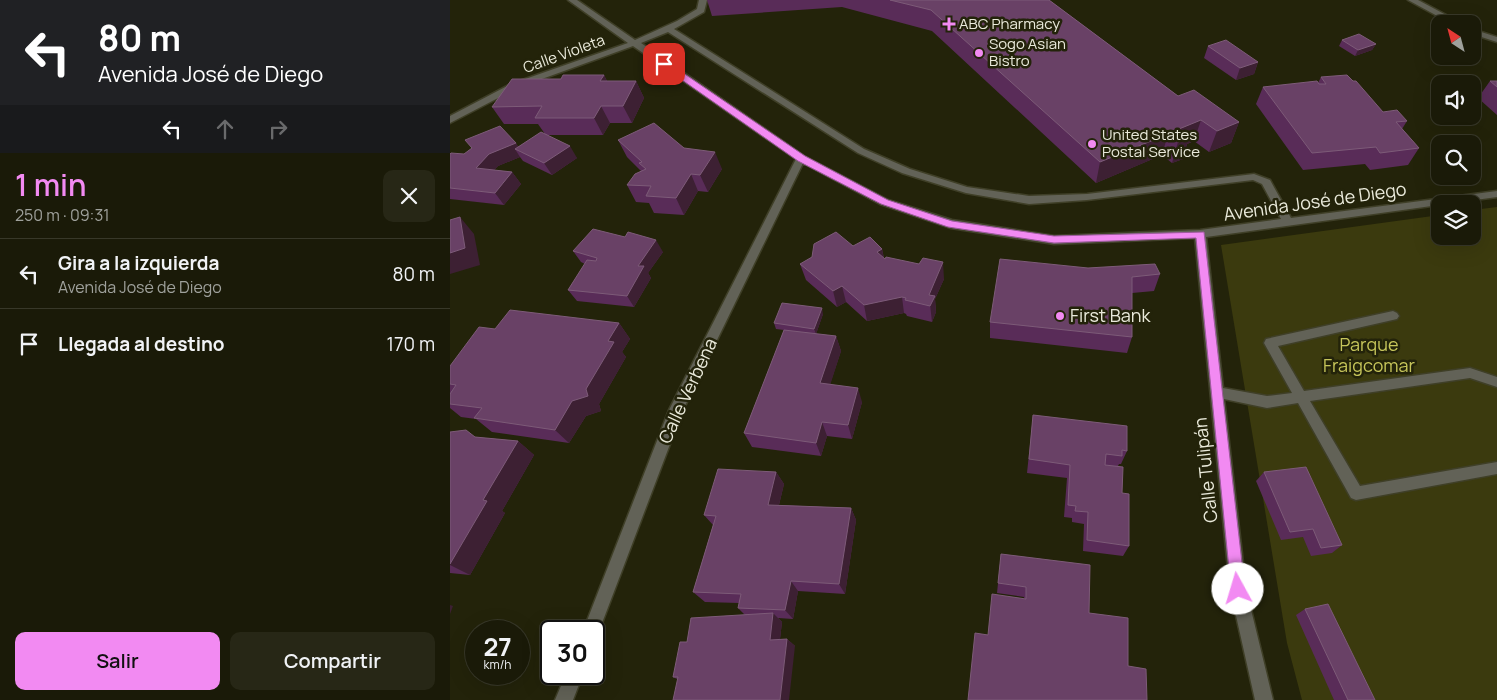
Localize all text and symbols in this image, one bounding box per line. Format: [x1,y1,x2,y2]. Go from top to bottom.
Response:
place label: ABC Pharmacy [959,13,1060,34]
text: 80 m [98,14,181,62]
north arrow [1431,15,1481,65]
map controls [1431,15,1481,245]
marker: ABC Pharmacy [943,18,955,30]
icon: left [15,20,80,85]
street label: Calle Violeta [520,29,608,78]
place label: Sogo Asian Bistro [989,33,1066,71]
pin [643,43,685,85]
marker: Sogo Asian Bistro [973,47,985,59]
icon: arrive [650,50,678,78]
text: Avenida José de Diego [98,59,323,89]
button: sound [1431,75,1481,125]
icon: left [158,115,186,143]
icon: ahead [211,115,239,143]
icon: right [264,115,292,143]
place label: United States Postal Service [1102,124,1200,162]
button: search [1431,135,1481,185]
marker: United States Postal Service [1086,138,1098,150]
text: 1 min [15,164,87,205]
button: close [383,170,435,222]
street label: Avenida José de Diego [1222,176,1408,226]
button: layers [1431,195,1481,245]
text: 250 m · 09:31 [15,204,109,226]
text: Gira a la izquierda [58,250,219,276]
icon: left [15,260,43,288]
text: 80 m [392,261,435,287]
text: Avenida José de Diego [58,276,222,298]
place label: First Bank [1070,303,1151,327]
marker: First Bank [1054,310,1066,322]
icon: arrive [15,330,43,358]
text: Llegada al destino [58,331,225,357]
text: 170 m [387,331,435,357]
park label: Parque Fraigcomar [1323,332,1416,377]
street label: Calle Verbena [652,334,722,447]
street label: Calle Tulipán [1188,416,1222,524]
position arrow [1211,562,1263,614]
speed limit sign: 30 [540,620,605,685]
text: 27 [483,629,512,664]
button: Salir [15,632,220,690]
button: Compartir [230,632,435,690]
text: km/h [484,656,511,673]

